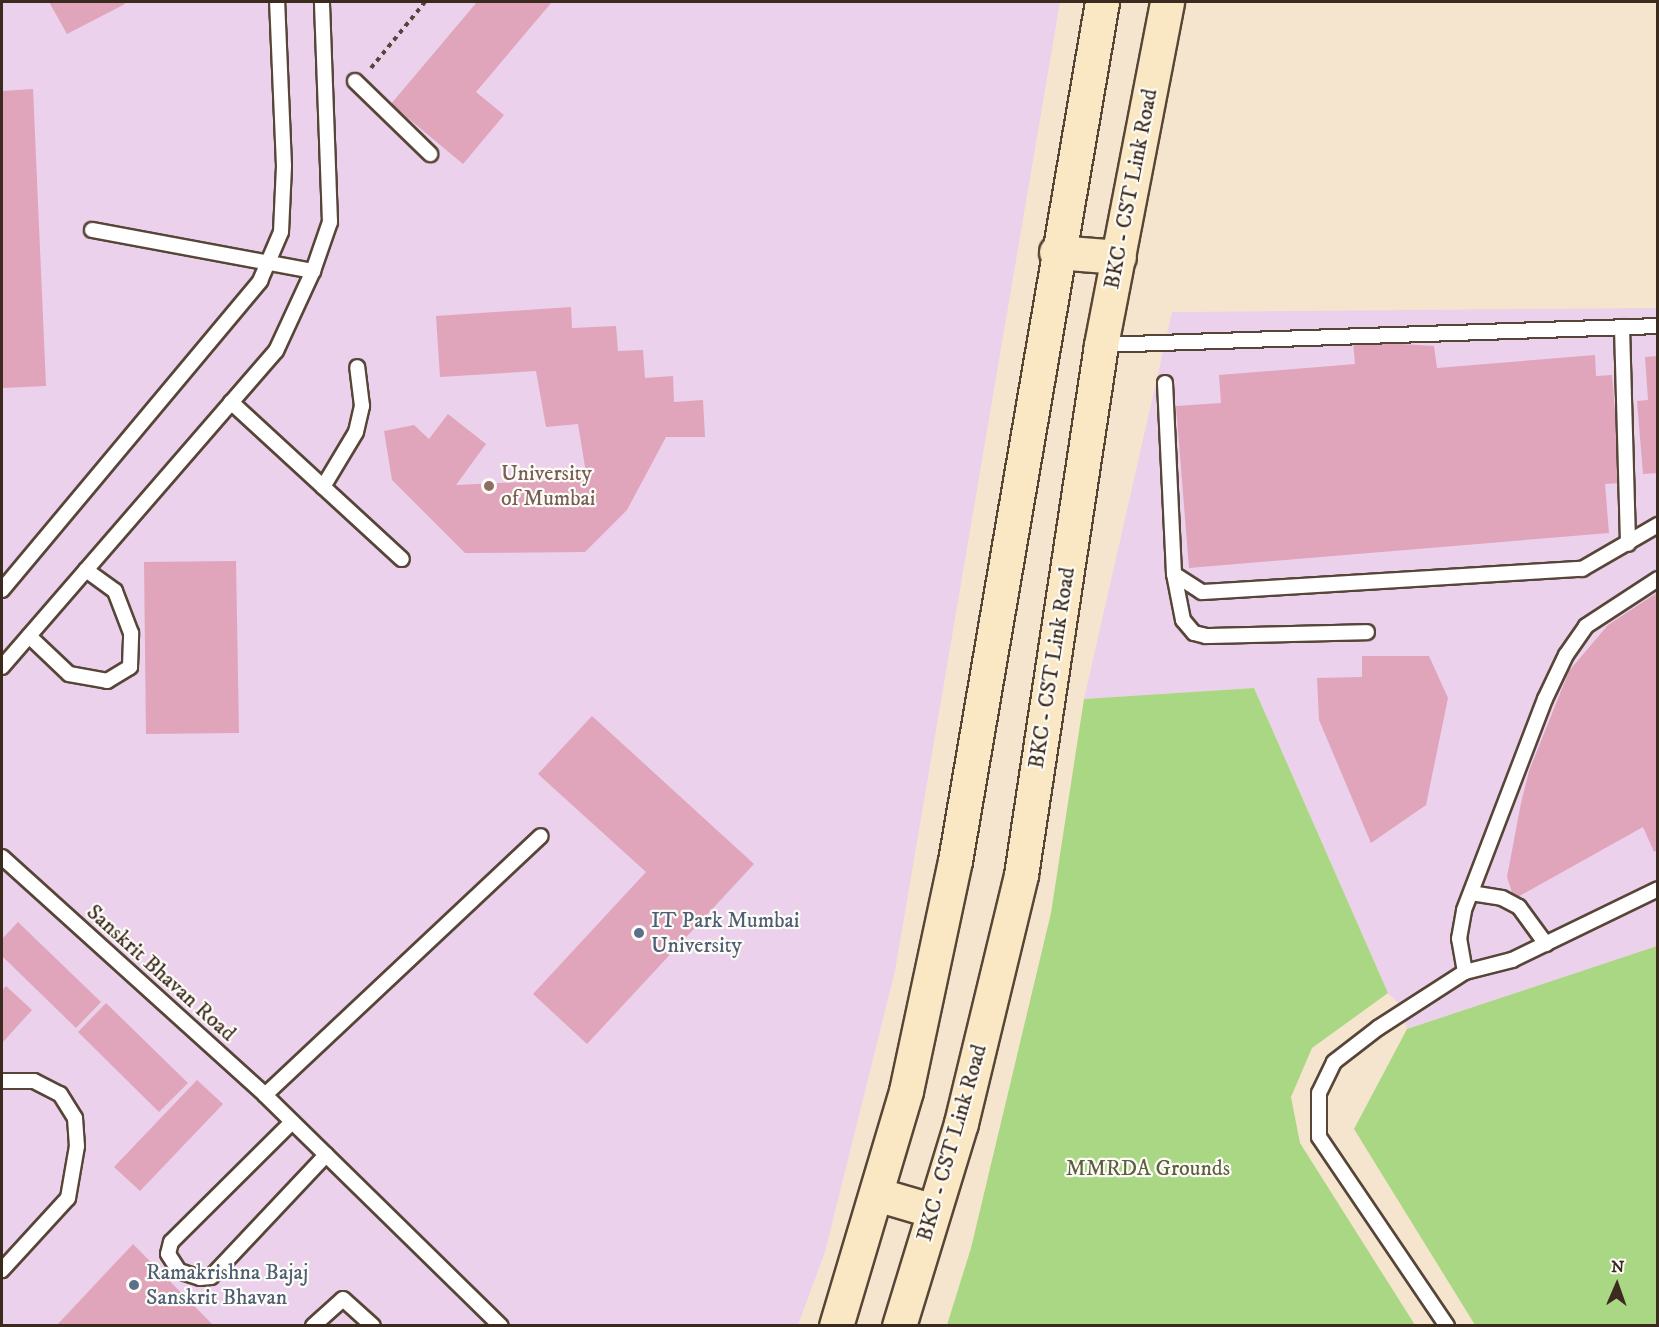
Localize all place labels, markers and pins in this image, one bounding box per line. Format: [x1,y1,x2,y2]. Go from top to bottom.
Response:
place label: University of Mumbai [501,460,596,512]
marker: University of Mumbai [482,479,496,493]
place label: IT Park Mumbai University [651,907,799,958]
marker: IT Park Mumbai University [632,926,646,940]
place label: Ramakrishna Bajaj Sanskrit Bhavan [146,1259,308,1310]
marker: Ramakrishna Bajaj Sanskrit Bhavan [127,1278,141,1292]

